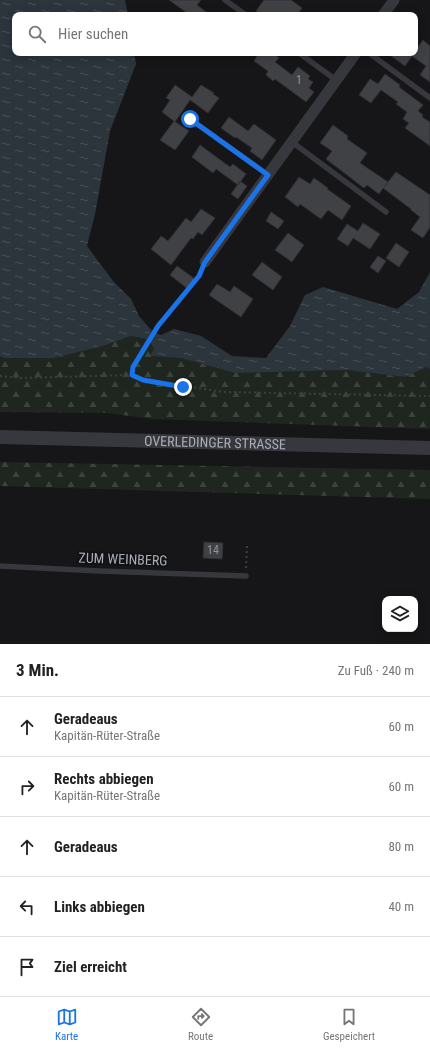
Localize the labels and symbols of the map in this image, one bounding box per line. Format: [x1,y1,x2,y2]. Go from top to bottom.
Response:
house number: 1 [296,73,302,87]
route start [181,110,199,128]
route end [174,378,192,396]
street label: OVERLEDINGER STRASSE [144,433,286,452]
house number: 14 [207,543,219,557]
street label: ZUM WEINBERG [78,549,168,569]

